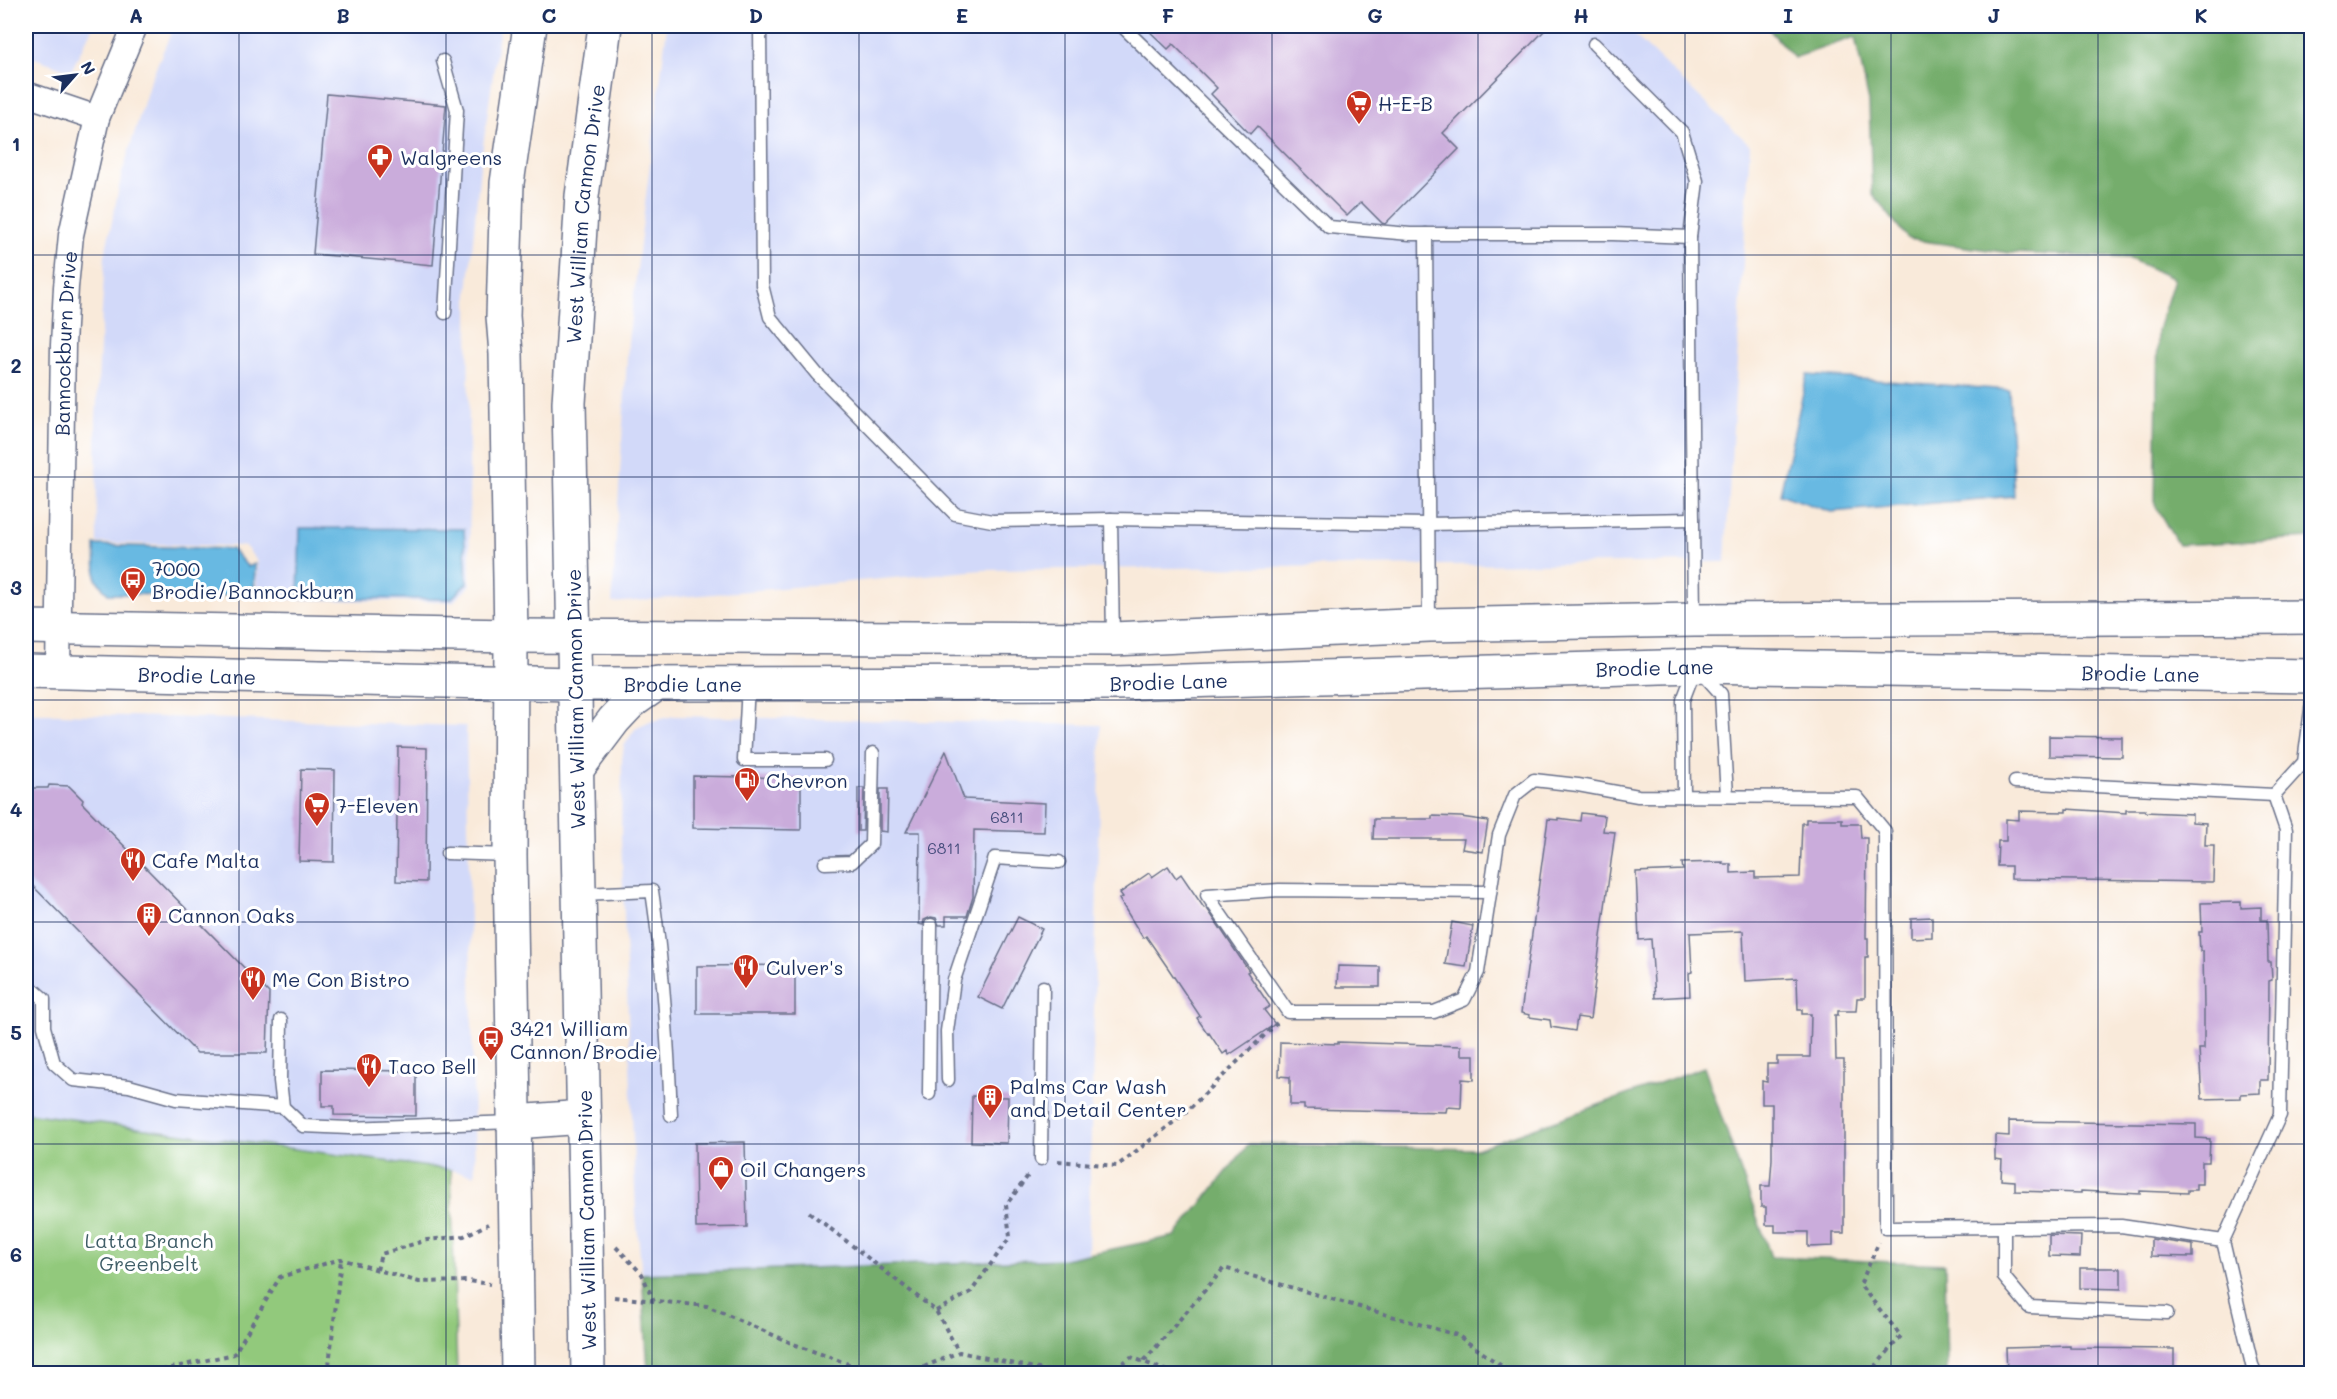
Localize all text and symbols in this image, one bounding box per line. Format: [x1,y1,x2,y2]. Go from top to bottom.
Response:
text: A [129,2,143,28]
text: B [336,2,350,28]
text: C [542,2,557,28]
text: D [749,2,763,28]
text: E [956,2,968,28]
text: F [1162,2,1175,28]
text: G [1367,2,1383,28]
text: H [1573,2,1589,28]
text: I [1783,2,1793,28]
text: J [1987,2,2001,28]
text: K [2194,2,2208,28]
north arrow [45,45,105,105]
text: N [77,57,101,78]
street label: West William Cannon Drive [560,82,610,345]
supermarket icon: H-E-B [1344,88,1374,126]
place label: H-E-B [1378,90,1433,116]
text: 1 [12,130,20,156]
pharmacy icon: Walgreens [365,142,395,180]
place label: Walgreens [400,144,502,170]
street label: Bannockburn Drive [49,249,82,436]
text: 2 [10,352,22,378]
place label: 7000 Brodie/Bannockburn [152,555,354,604]
bus stop icon: 7000 Brodie/Bannockburn [118,565,148,603]
street label: West William Cannon Drive [560,568,590,830]
text: 3 [10,574,22,600]
street label: Brodie Lane [1595,653,1714,682]
street label: Brodie Lane [2081,659,2200,687]
street label: Brodie Lane [137,661,256,689]
street label: Brodie Lane [1109,667,1228,696]
street label: Brodie Lane [624,671,742,697]
fuel station icon: Chevron [732,765,762,803]
place label: Chevron [766,767,848,793]
supermarket icon: 7-Eleven [302,790,332,828]
place label: 7-Eleven [336,792,418,818]
text: 4 [10,796,23,822]
house number: 6811 [990,806,1024,827]
house number: 6811 [927,837,961,858]
restaurant icon: Cafe Malta [118,845,148,883]
place label: Cafe Malta [152,847,260,873]
building icon: Cannon Oaks [134,900,164,938]
place label: Cannon Oaks [168,902,295,928]
restaurant icon: Culver's [731,952,761,990]
place label: Culver's [766,954,843,980]
restaurant icon: Me Con Bistro [238,964,268,1002]
place label: Me Con Bistro [272,966,409,992]
place label: 3421 William Cannon/Brodie [510,1015,658,1064]
text: 5 [10,1019,22,1045]
bus stop icon: 3421 William Cannon/Brodie [476,1024,506,1062]
restaurant icon: Taco Bell [354,1051,384,1089]
place label: Taco Bell [388,1053,476,1079]
place label: Palms Car Wash and Detail Center [1010,1073,1187,1122]
building icon: Palms Car Wash and Detail Center [975,1082,1005,1120]
street label: West William Cannon Drive [571,1089,601,1351]
shop icon: Oil Changers [706,1154,736,1192]
place label: Oil Changers [740,1156,866,1182]
park label: Latta Branch Greenbelt [85,1227,213,1276]
text: 6 [10,1241,22,1267]

